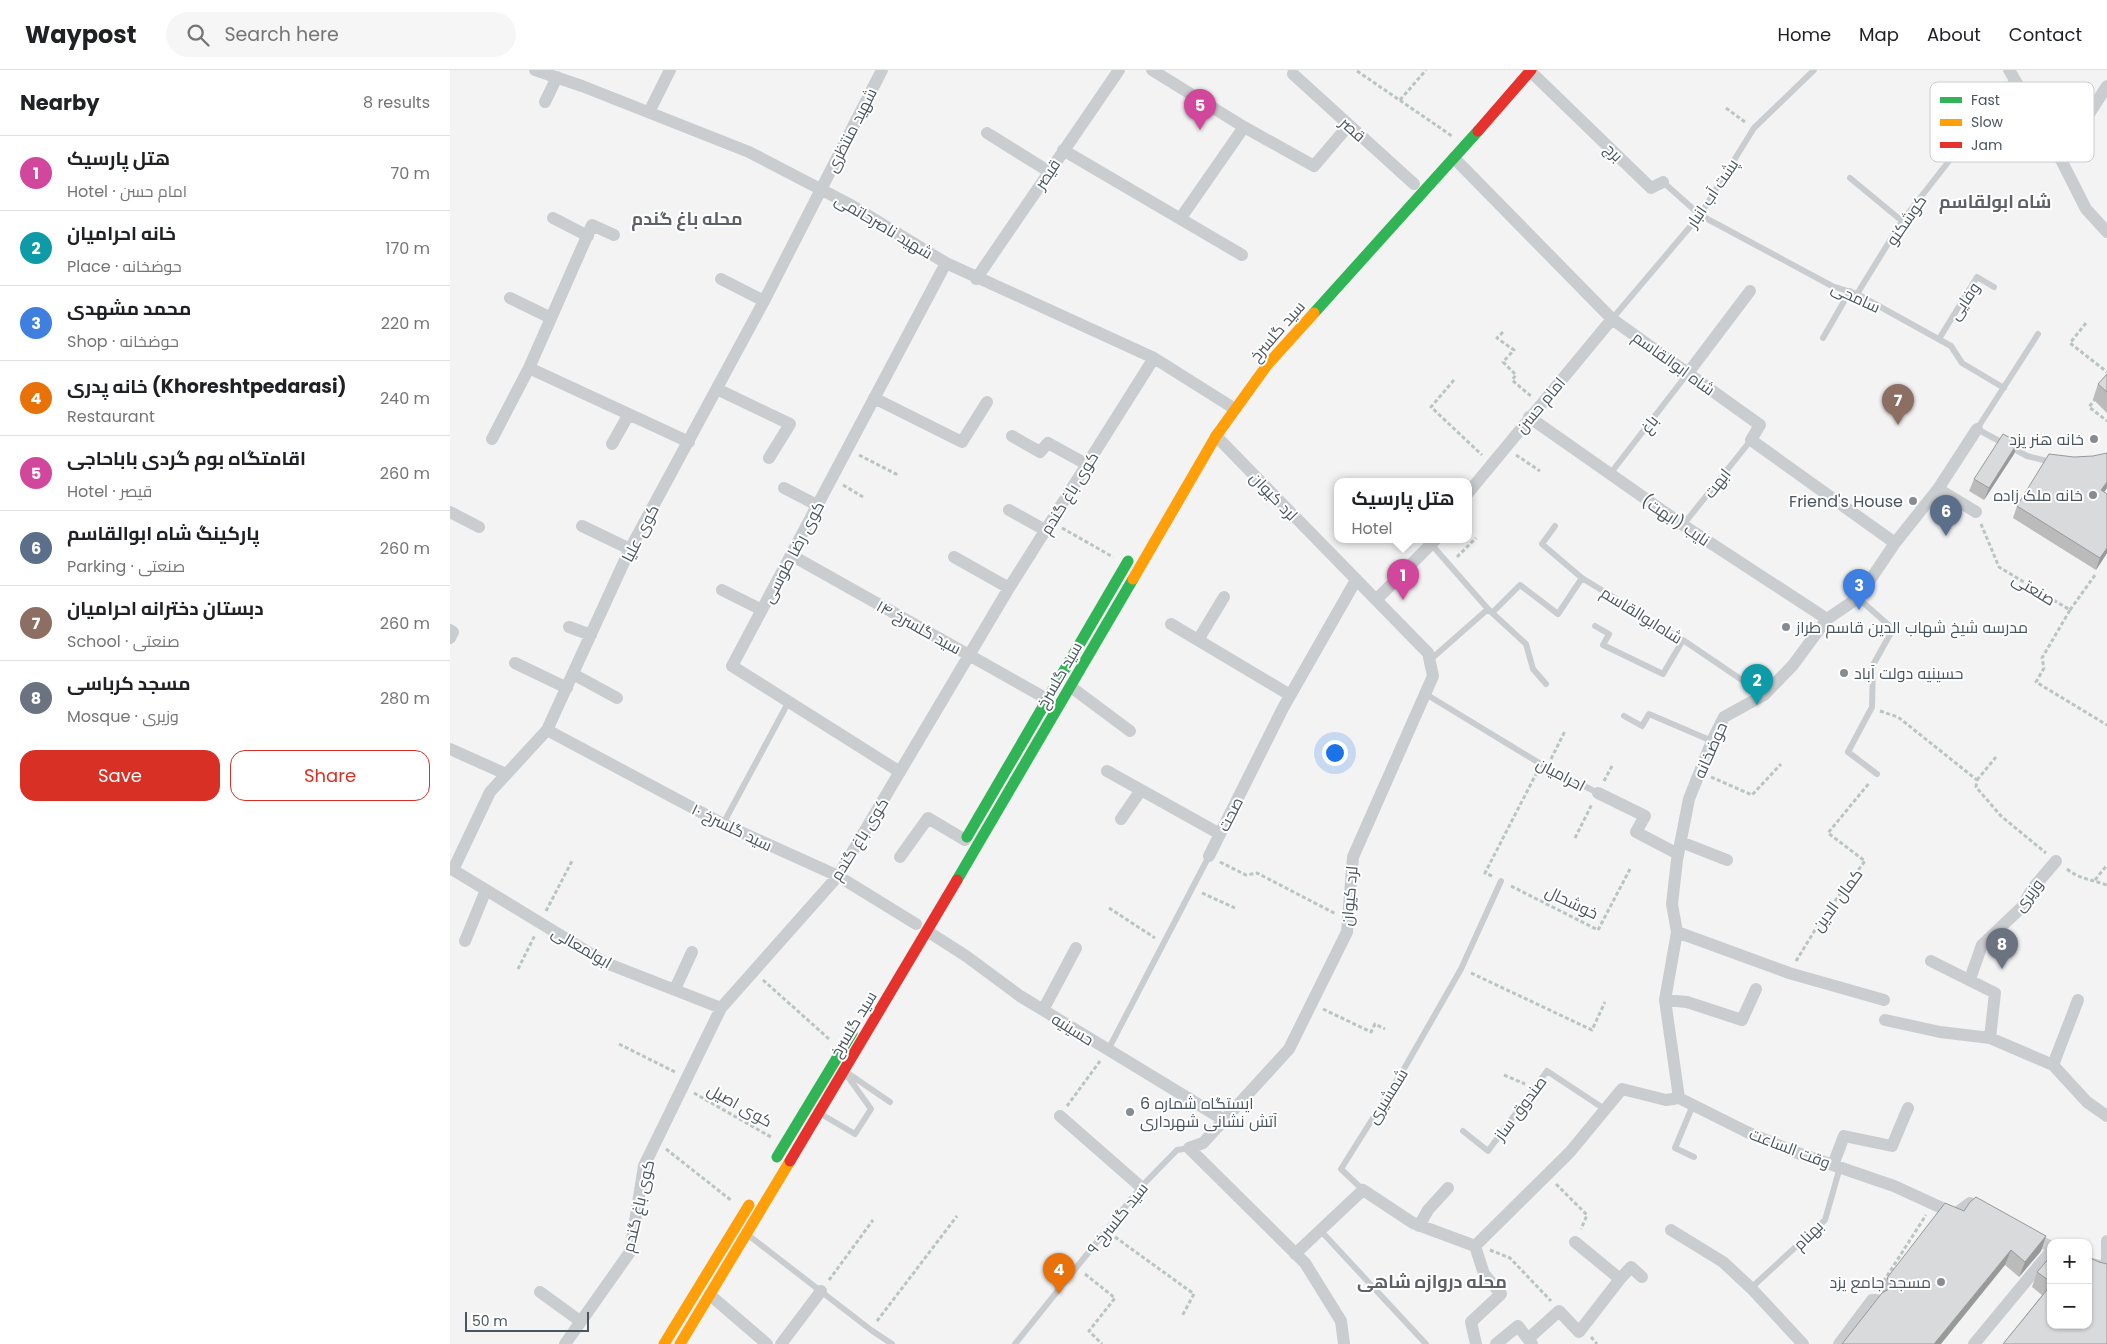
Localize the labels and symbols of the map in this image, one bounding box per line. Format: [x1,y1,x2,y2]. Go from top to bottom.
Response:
legend [1930,82,2094,162]
street label: شهید منتظری [820,84,883,176]
pin: 5 [1184,89,1216,130]
text: Fast [1971,90,2000,110]
street label: قصر [1334,111,1371,147]
text: Slow [1971,112,2004,132]
text: Jam [1971,135,2002,155]
street label: برج [1599,138,1628,167]
street label: قیصر [1028,154,1066,195]
street label: پشت آب انبار [1680,154,1744,233]
street label: شهید ناصرحاتمی [830,188,937,265]
district label: شاه ابولقاسم [1939,189,2051,214]
street label: کوشکنو [1881,190,1932,250]
district label: محله باغ گندم [631,206,743,231]
street label: سامحی [1827,276,1884,319]
street label: وفایی [1943,278,1986,325]
street label: سید گلسرخ [1244,296,1310,367]
street label: شاه ابوالقاسم [1628,326,1720,401]
street label: امام حسن [1510,372,1571,438]
pin: 7 [1882,384,1914,425]
street label: باغ [1635,410,1664,438]
place label: خانه هنر یزد [2009,428,2084,451]
marker: خانه هنر یزد [2088,433,2100,445]
street label: کوی باغ گندم [1035,447,1104,539]
street label: ابهت [1698,464,1736,503]
street label: لرد کیوان [1244,467,1303,526]
place label: خانه ملک زاده [1993,484,2083,507]
street label: نایب (ابهت) [1637,489,1714,552]
marker: خانه ملک زاده [2087,489,2099,501]
place label: Friend's House [1789,490,1903,513]
marker: Friend's House [1907,495,1919,507]
pin: 6 [1930,495,1962,536]
street label: کوی رضا طوسی [757,497,830,607]
street label: کوی علیا [616,501,665,566]
pin: 1 [1387,559,1419,600]
street label: صنعتی [2008,568,2060,611]
pin: 3 [1843,569,1875,610]
street label: شاه‌ابوالقاسم [1596,581,1687,650]
street label: سید گلسرخ ۱۴ [872,595,965,660]
place label: مدرسه شیخ شهاب الدین قاسم طراز [1795,616,2028,639]
marker: مدرسه شیخ شهاب الدین قاسم طراز [1780,621,1792,633]
street label: سید گلسرخ [1031,637,1088,713]
place label: حسینیه دولت آباد [1854,662,1964,685]
pin: 2 [1741,664,1773,705]
marker: حسینیه دولت آباد [1838,667,1850,679]
street label: حوضخانه [1688,719,1733,782]
your location [1322,740,1348,766]
street label: احرامیان [1532,752,1589,797]
street label: کوی باغ گندم [825,793,894,885]
street label: صحت [1212,793,1249,835]
street label: سید گلسرخ ۱۰ [688,798,776,857]
street label: کمال الدین [1807,864,1868,937]
street label: لرد کیوان [1335,865,1364,927]
street label: وزیری [2008,874,2049,917]
street label: خوشحال [1541,880,1602,925]
street label: ابولمعالی [547,921,616,974]
pin: 8 [1986,928,2018,969]
street label: سید گلسرخ [824,987,882,1062]
street label: حسینیه [1047,1007,1098,1051]
street label: شمشیری [1361,1064,1414,1128]
street label: صندوق ساز [1488,1071,1552,1146]
street label: کوی اصیل [703,1078,776,1133]
place label: ایستگاه شماره 6 آتش نشانی شهرداری [1140,1092,1278,1133]
marker: ایستگاه شماره 6 آتش نشانی شهرداری [1124,1106,1136,1118]
street label: وقت الساعت [1746,1122,1834,1175]
street label: کوی باغ گندم [617,1158,660,1255]
street label: سید گلسرخ ۹ [1081,1177,1154,1259]
street label: بهنام [1788,1215,1829,1256]
pin: 4 [1043,1253,1075,1294]
district label: محله دروازه شاهی [1357,1269,1507,1294]
place label: مسجد جامع یزد [1829,1271,1931,1294]
marker: مسجد جامع یزد [1935,1276,1947,1288]
scale bar [465,1309,589,1332]

